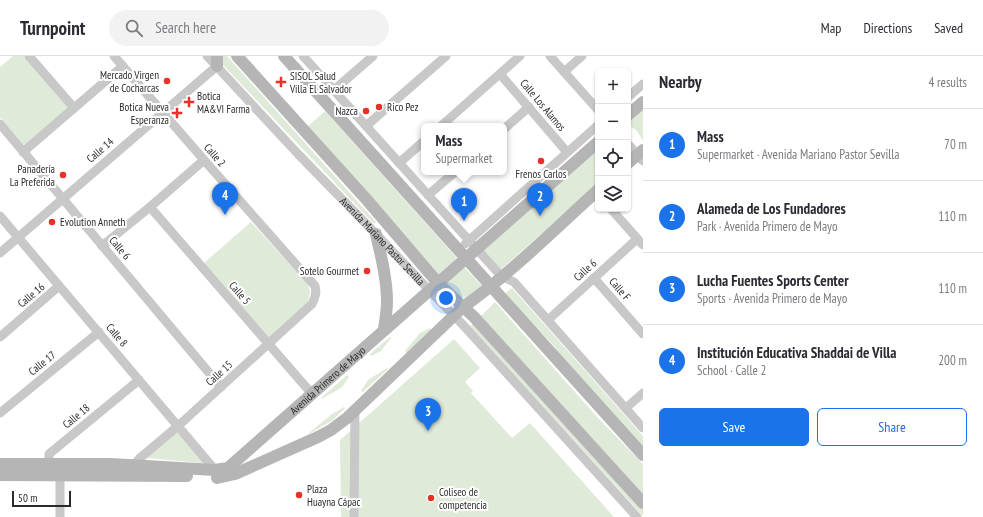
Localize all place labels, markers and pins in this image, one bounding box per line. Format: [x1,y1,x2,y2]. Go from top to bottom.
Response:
place label: Mercado Virgen de Cocharcas [100,68,159,95]
place label: SISOL Salud Villa El Salvador [289,69,352,96]
marker: Mercado Virgen de Cocharcas [162,76,172,86]
marker: SISOL Salud Villa El Salvador [275,76,287,88]
place label: Botica MA&VI Farma [197,89,250,116]
marker: Botica MA&VI Farma [184,97,194,107]
place label: Botica Nueva Esperanza [119,100,169,127]
place label: Rico Pez [387,100,419,114]
marker: Rico Pez [374,102,384,112]
place label: Nazca [336,104,358,118]
marker: Nazca [361,106,371,116]
marker: Botica Nueva Esperanza [172,108,182,118]
marker: Frenos Carlos [536,156,546,166]
place label: Panadería La Preferida [10,162,55,189]
place label: Frenos Carlos [515,167,567,181]
marker: Panadería La Preferida [58,170,68,180]
pin: 4 [212,182,238,215]
pin: 2 [527,183,553,216]
pin: 1 [451,188,477,221]
place label: Evolution Anneth [60,215,126,229]
marker: Evolution Anneth [47,217,57,227]
place label: Sotelo Gourmet [300,264,359,278]
marker: Sotelo Gourmet [362,266,372,276]
pin: 3 [415,398,441,431]
place label: Plaza Huayna Cápac [307,482,360,509]
place label: Coliseo de competencia [439,485,487,512]
marker: Plaza Huayna Cápac [294,490,304,500]
marker: Coliseo de competencia [426,493,436,503]

